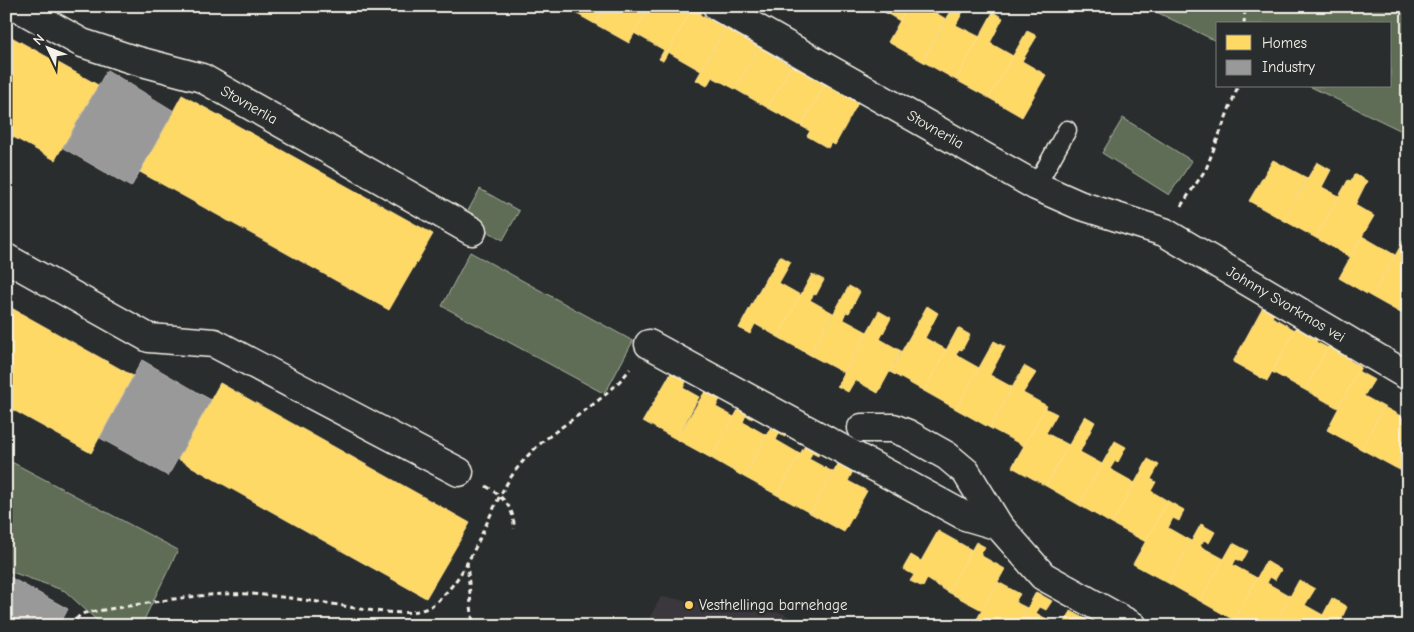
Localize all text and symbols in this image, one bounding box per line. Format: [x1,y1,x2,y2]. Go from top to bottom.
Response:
north arrow [22,22,72,72]
legend [1216,22,1392,88]
text: N [30,30,48,49]
text: Homes [1262,34,1307,52]
text: Industry [1262,58,1315,76]
street label: Stovnerlia [218,82,281,128]
street label: Stovnerlia [904,106,967,153]
street label: Johnny Svorkmos vei [1223,262,1349,346]
place label: Vesthellinga barnehage [699,596,848,614]
marker: Vesthellinga barnehage [683,599,695,611]

